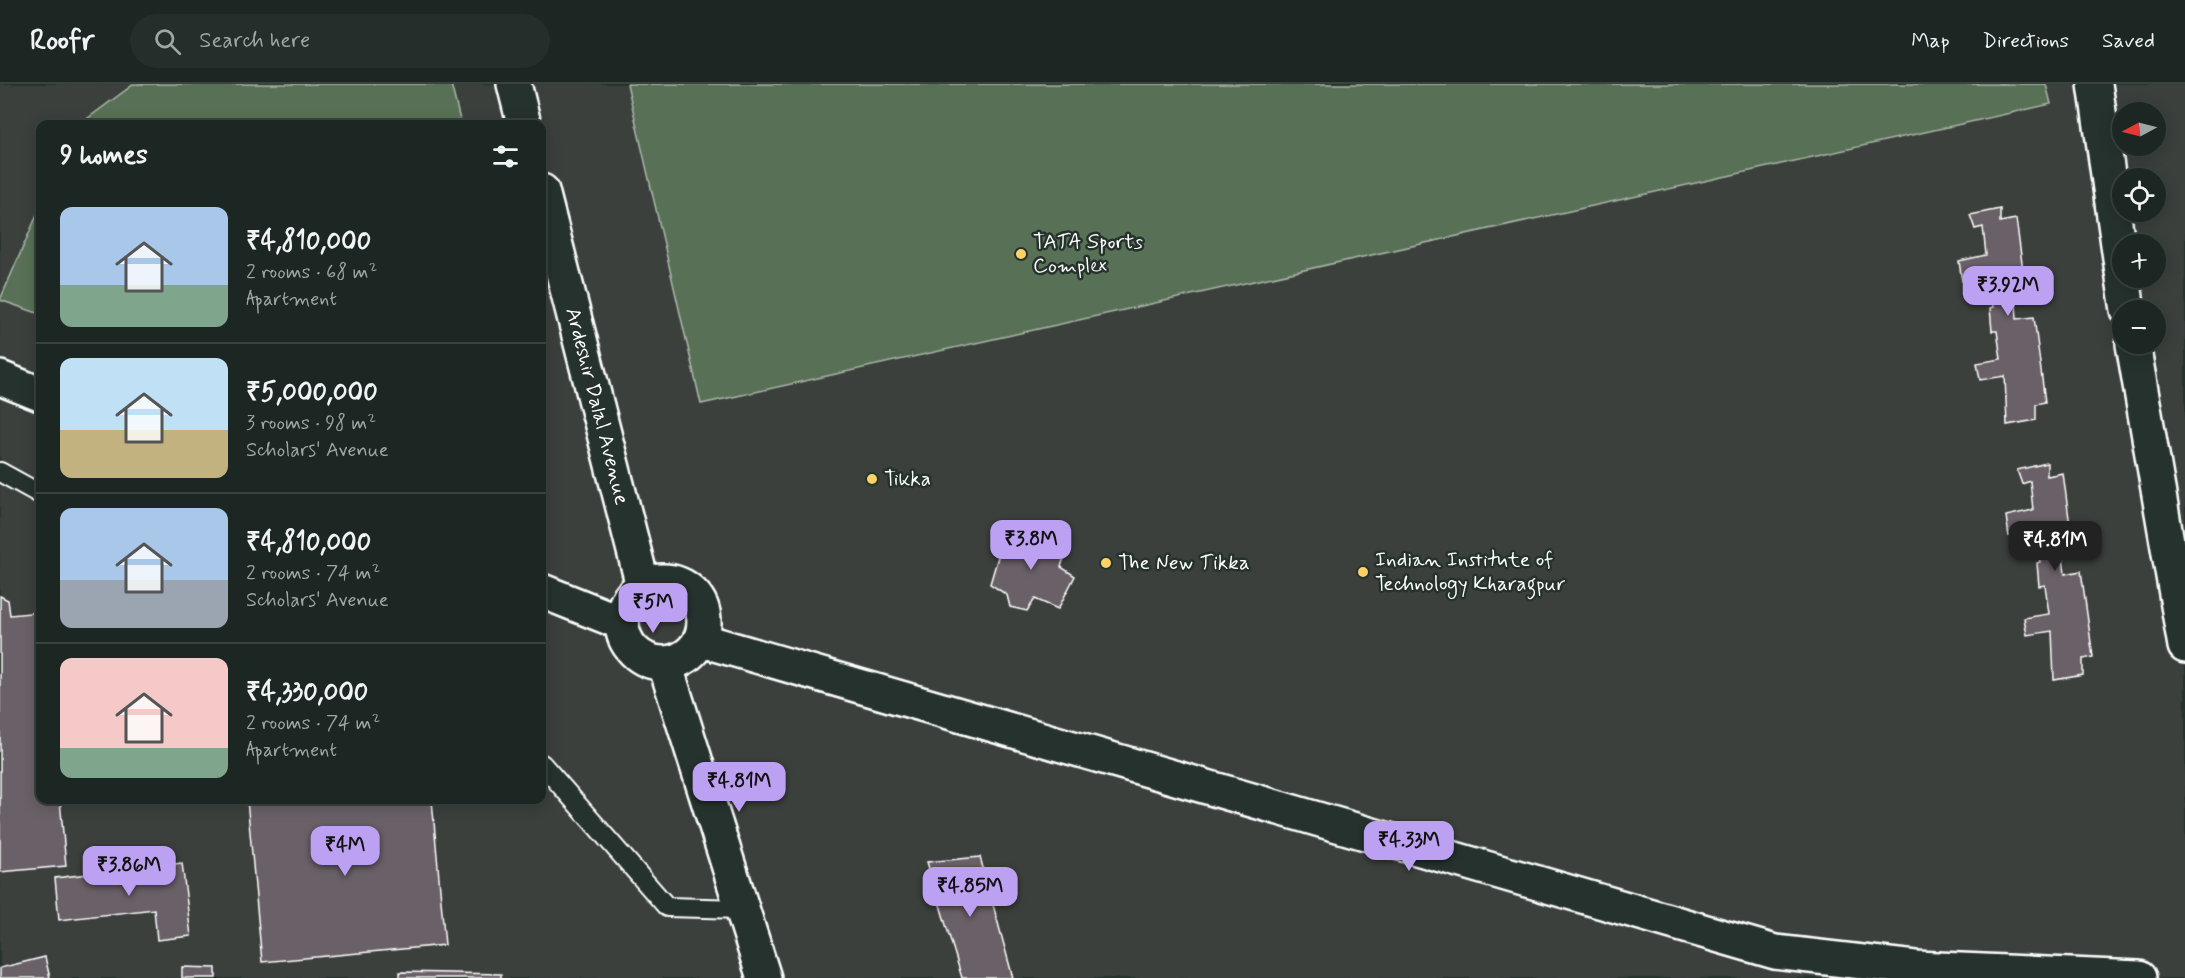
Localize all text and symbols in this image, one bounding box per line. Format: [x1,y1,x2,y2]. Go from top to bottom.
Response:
search box [130,14,550,68]
text: Roofr [30,23,94,60]
icon: search [151,25,184,58]
text: Search here [199,27,310,55]
text: Map [1911,27,1950,55]
text: Directions [1983,27,2069,55]
text: Saved [2102,27,2155,55]
north arrow [2112,102,2166,156]
map controls [2112,102,2166,354]
text: 9 homes [60,139,148,173]
icon: filters [489,140,522,173]
button: locate [2112,168,2166,222]
text: ₹4,810,000 [246,225,371,259]
place label: TATA Sports Complex [1033,228,1143,280]
icon: home [108,231,180,303]
button: + [2112,234,2166,288]
marker: TATA Sports Complex [1014,247,1028,261]
text: 2 rooms · 68 m² [246,259,377,286]
pin: ₹3.92M [1959,266,2057,317]
text: ₹3.92M [1977,272,2039,299]
text: Apartment [246,286,337,313]
button: − [2112,300,2166,354]
street label: Ardeshir Dalal Avenue [558,304,636,508]
text: ₹5,000,000 [246,376,378,410]
icon: home [108,382,180,454]
text: 3 rooms · 98 m² [246,410,376,437]
text: Scholars' Avenue [246,437,389,464]
place label: Tikka [884,465,931,493]
marker: Tikka [865,472,879,486]
pin: ₹3.8M [989,520,1073,571]
pin: ₹4.81M [2006,521,2104,572]
text: ₹4,810,000 [246,526,371,560]
text: ₹3.8M [1004,526,1058,553]
text: ₹4.81M [2023,527,2087,554]
icon: home [108,532,180,604]
place label: Indian Institute of Technology Kharagpur [1375,546,1566,600]
place label: The New Tikka [1118,549,1250,577]
marker: The New Tikka [1099,556,1113,570]
text: 2 rooms · 74 m² [246,560,380,587]
marker: Indian Institute of Technology Kharagpur [1356,565,1370,579]
pin: ₹5M [624,583,682,634]
text: Scholars' Avenue [246,587,389,614]
text: ₹5M [633,589,673,616]
text: ₹4,330,000 [246,676,368,710]
icon: home [108,682,180,754]
text: 2 rooms · 74 m² [246,710,380,737]
text: Apartment [246,737,337,764]
pin: ₹4.81M [690,762,788,813]
text: ₹4.81M [707,768,771,795]
pin: ₹4.33M [1360,821,1458,872]
pin: ₹4M [316,826,374,877]
text: ₹4.33M [1378,827,1440,854]
text: ₹4M [325,832,365,859]
pin: ₹3.86M [80,846,178,897]
text: ₹3.86M [97,852,161,879]
pin: ₹4.85M [921,867,1019,918]
text: ₹4.85M [937,873,1003,900]

